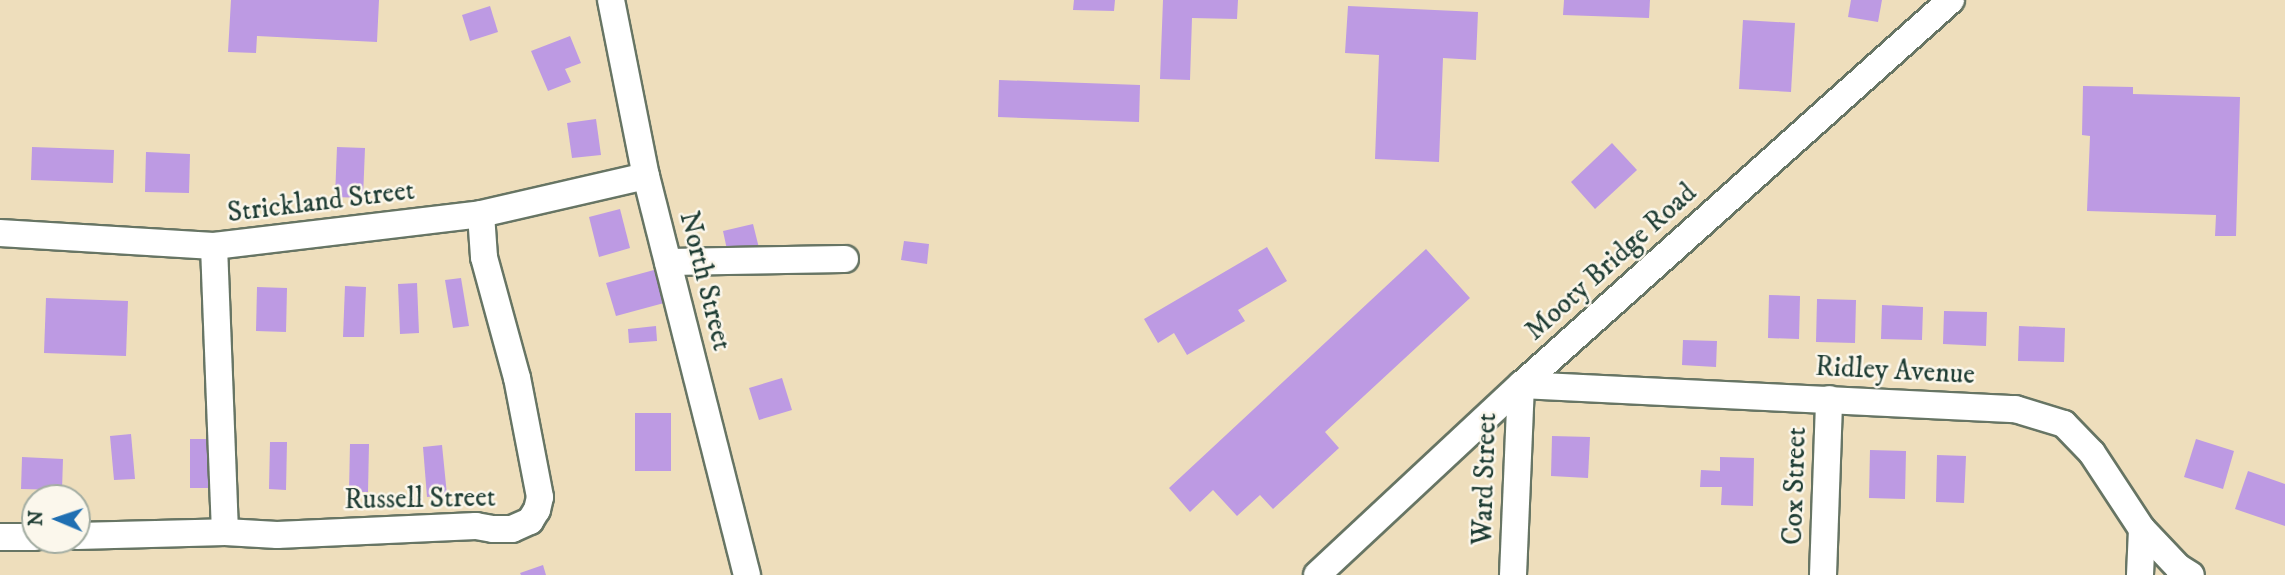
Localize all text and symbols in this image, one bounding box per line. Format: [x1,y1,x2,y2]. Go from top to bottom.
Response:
street label: Strickland Street [226,174,416,230]
street label: Mooty Bridge Road [1518,176,1704,348]
street label: North Street [671,208,739,354]
street label: Ridley Avenue [1814,350,1976,392]
street label: Ward Street [1466,412,1504,546]
street label: Cox Street [1776,426,1814,546]
street label: Russell Street [344,481,496,517]
north arrow [21,484,91,554]
text: N [25,510,48,527]

